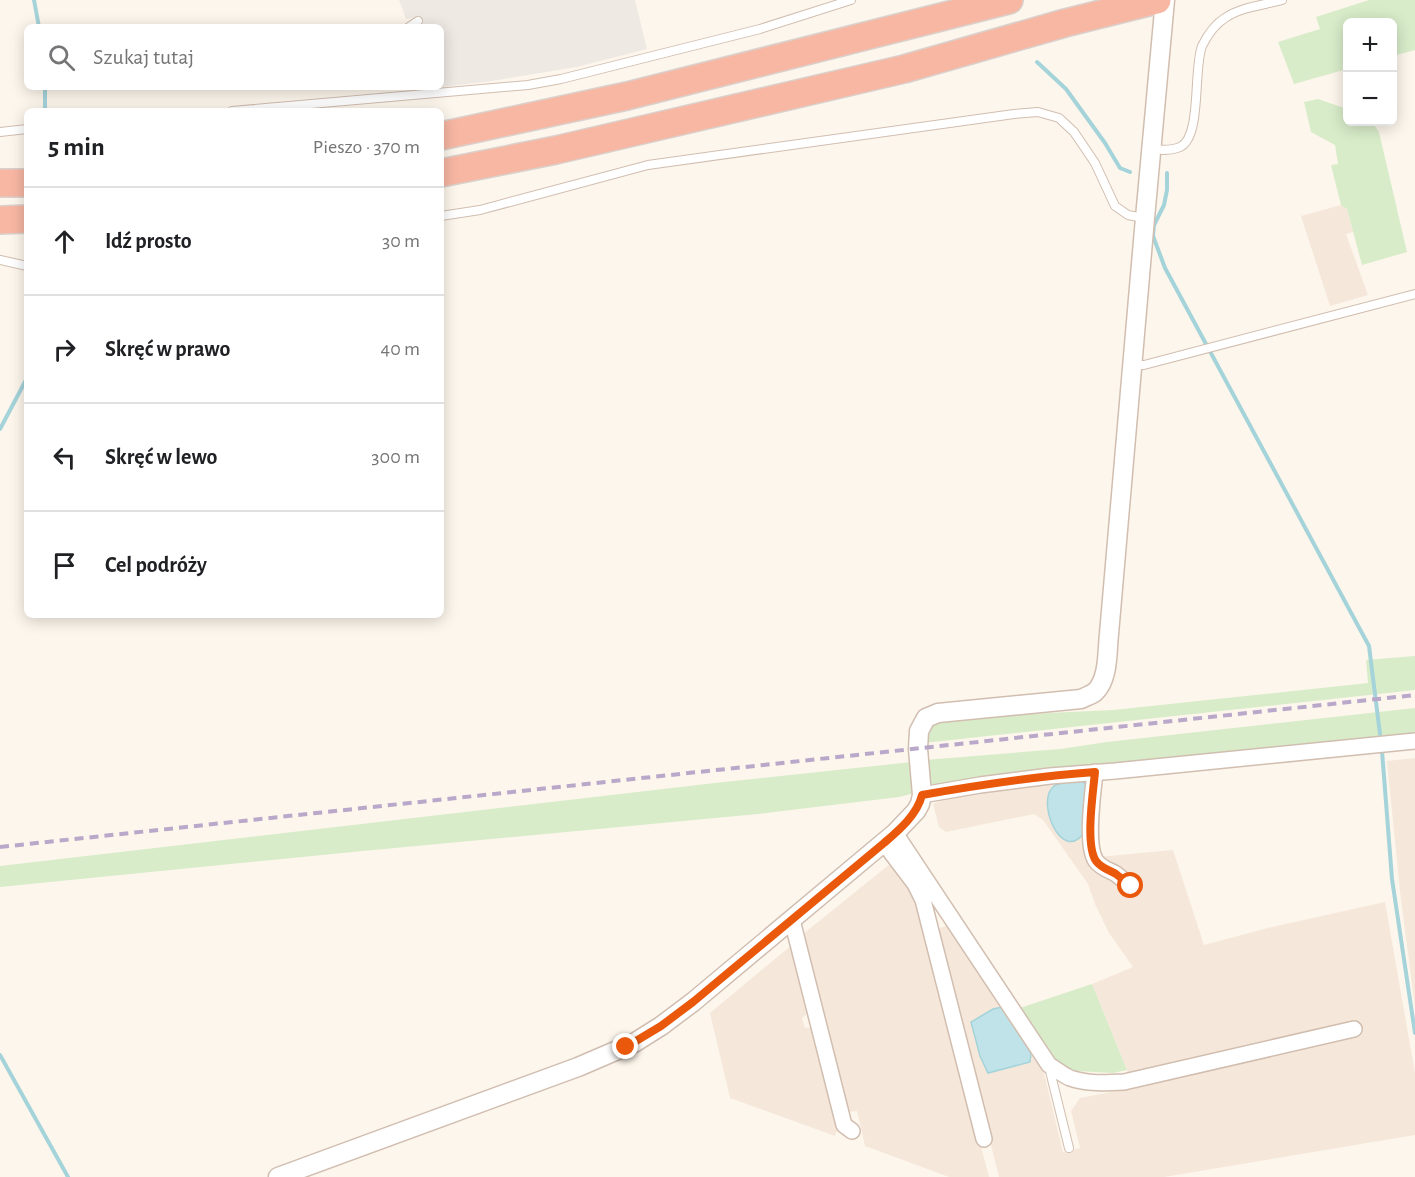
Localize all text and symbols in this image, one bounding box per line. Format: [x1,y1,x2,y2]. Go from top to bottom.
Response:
map controls [1343,18,1397,126]
button: + [1343,18,1397,72]
search box [24,24,444,90]
icon: search [45,41,78,74]
text: Szukaj tutaj [93,46,194,68]
button: − [1343,72,1397,126]
text: 5 min [48,134,105,160]
text: Pieszo · 370 m [313,137,420,157]
icon: ahead [48,225,81,258]
text: Idź prosto [105,230,192,252]
text: 30 m [382,231,420,251]
icon: right [48,333,81,366]
text: Skręć w prawo [105,338,230,360]
text: 40 m [381,339,420,359]
icon: left [48,441,81,474]
text: Skręć w lewo [105,446,217,468]
text: 300 m [371,447,420,467]
icon: arrive [48,549,81,582]
text: Cel podróży [105,554,207,576]
route start [1117,872,1143,898]
route end [612,1033,638,1059]

